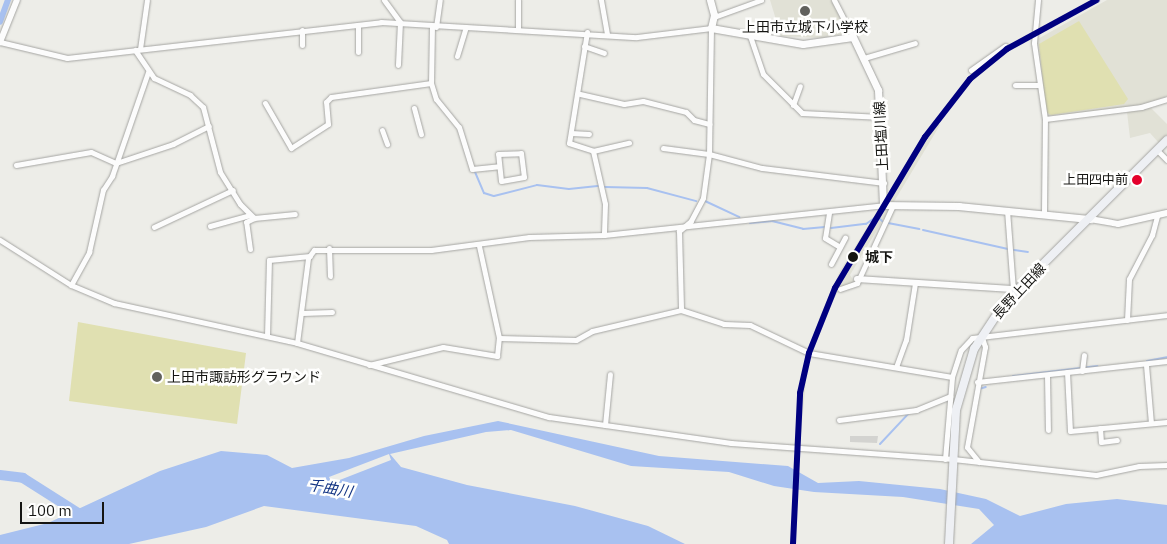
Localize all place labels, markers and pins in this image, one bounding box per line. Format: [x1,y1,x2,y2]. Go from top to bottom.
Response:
marker: 上田市立城下小学校 [799,5,811,17]
place label: 上田市立城下小学校 [742,19,868,35]
place label: 上田四中前 [1063,172,1128,188]
marker: 上田四中前 [1132,175,1142,185]
marker: 城下 [845,249,861,265]
place label: 城下 [865,249,893,265]
place label: 上田市諏訪形グラウンド [167,369,321,385]
marker: 上田市諏訪形グラウンド [151,371,163,383]

